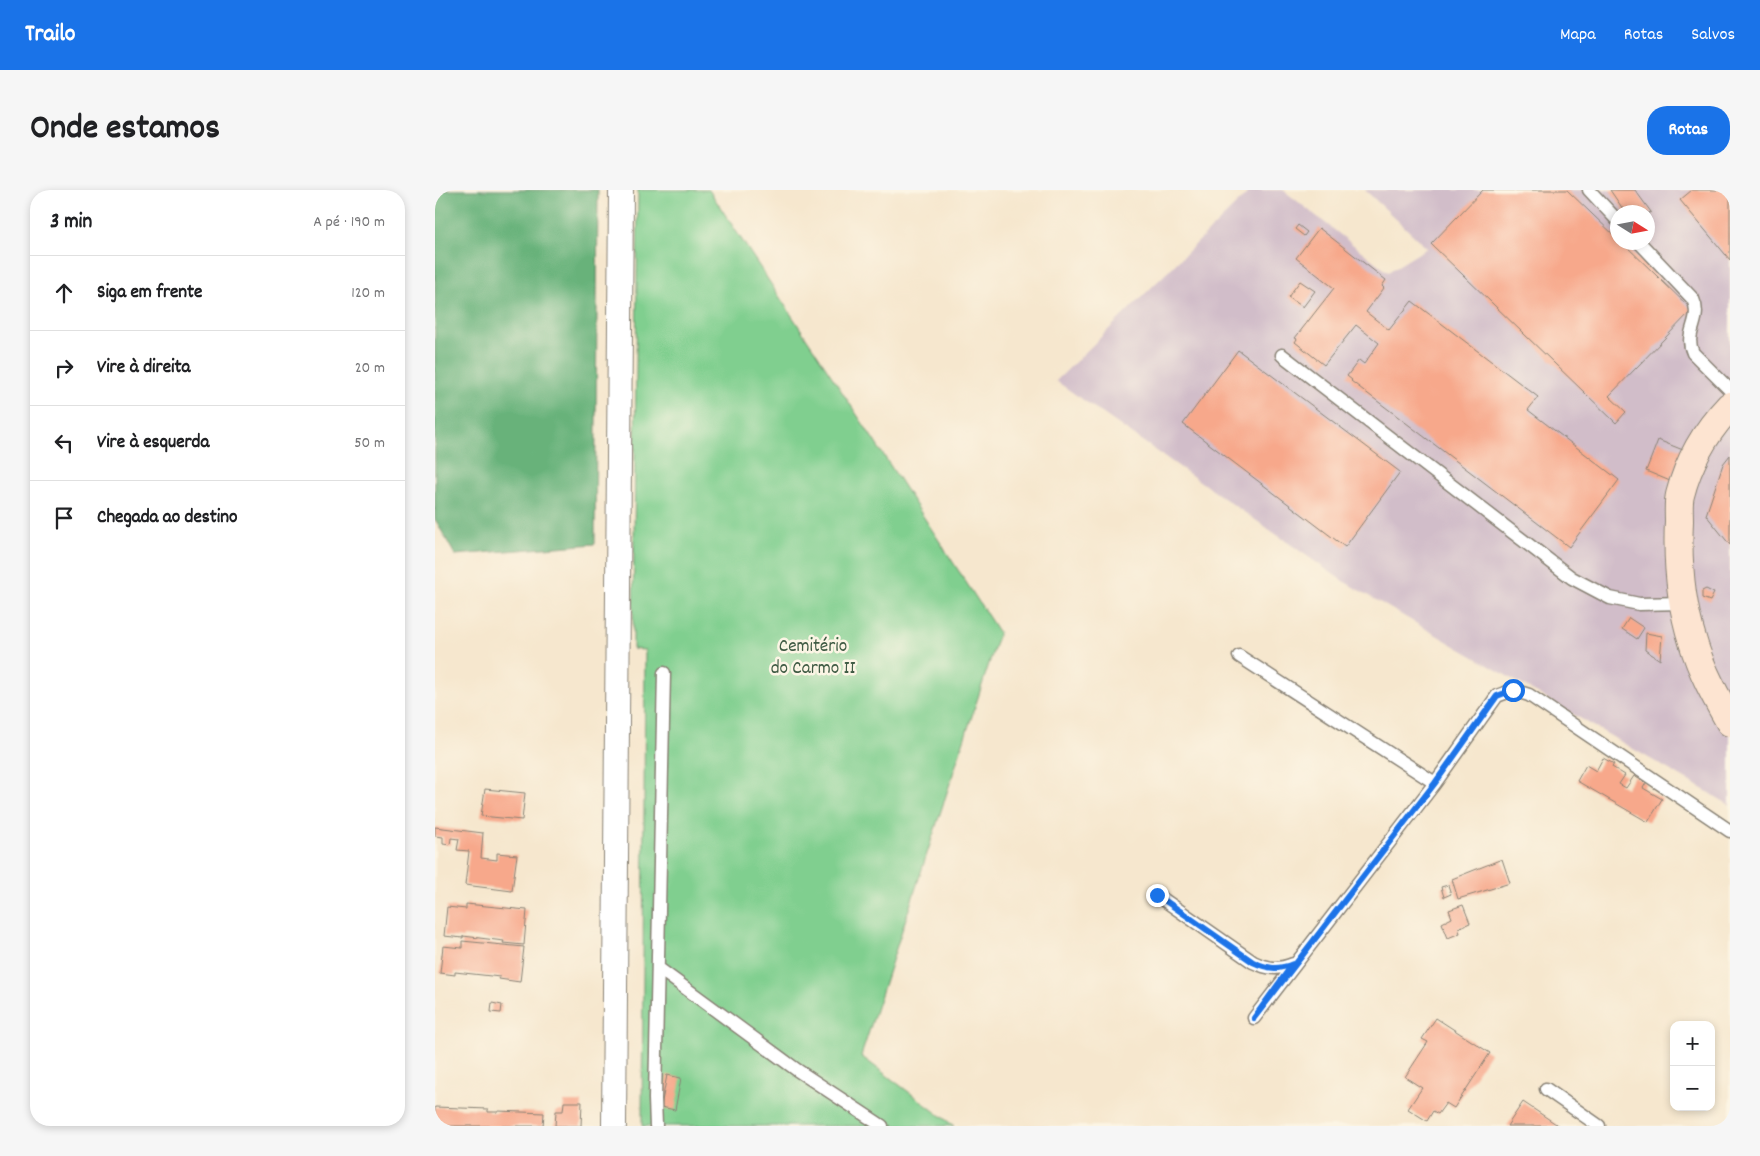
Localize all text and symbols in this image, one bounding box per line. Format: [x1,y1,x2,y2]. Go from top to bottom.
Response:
text: Trailo [25,18,76,52]
text: Mapa [1560,23,1596,48]
text: Rotas [1624,23,1663,48]
text: Salvos [1691,23,1735,48]
text: Onde estamos [30,105,220,155]
button: Rotas [1647,106,1730,155]
north arrow [1610,205,1655,250]
text: 3 min [50,208,92,238]
text: A pé · 190 m [313,211,385,234]
icon: ahead [50,279,78,307]
text: Siga em frente [97,280,202,307]
text: 120 m [351,282,385,305]
icon: right [50,354,78,382]
text: Vire à direita [97,355,190,382]
text: 20 m [355,357,385,380]
icon: left [50,429,78,457]
text: Vire à esquerda [97,430,209,457]
text: 50 m [354,432,385,455]
icon: arrive [50,504,78,532]
text: Chegada ao destino [97,505,238,532]
park label: Cemitério do Carmo II [771,634,855,683]
route start [1502,679,1525,702]
route end [1146,884,1169,907]
map controls [1670,1021,1715,1111]
button: + [1670,1021,1715,1066]
button: − [1670,1066,1715,1111]

